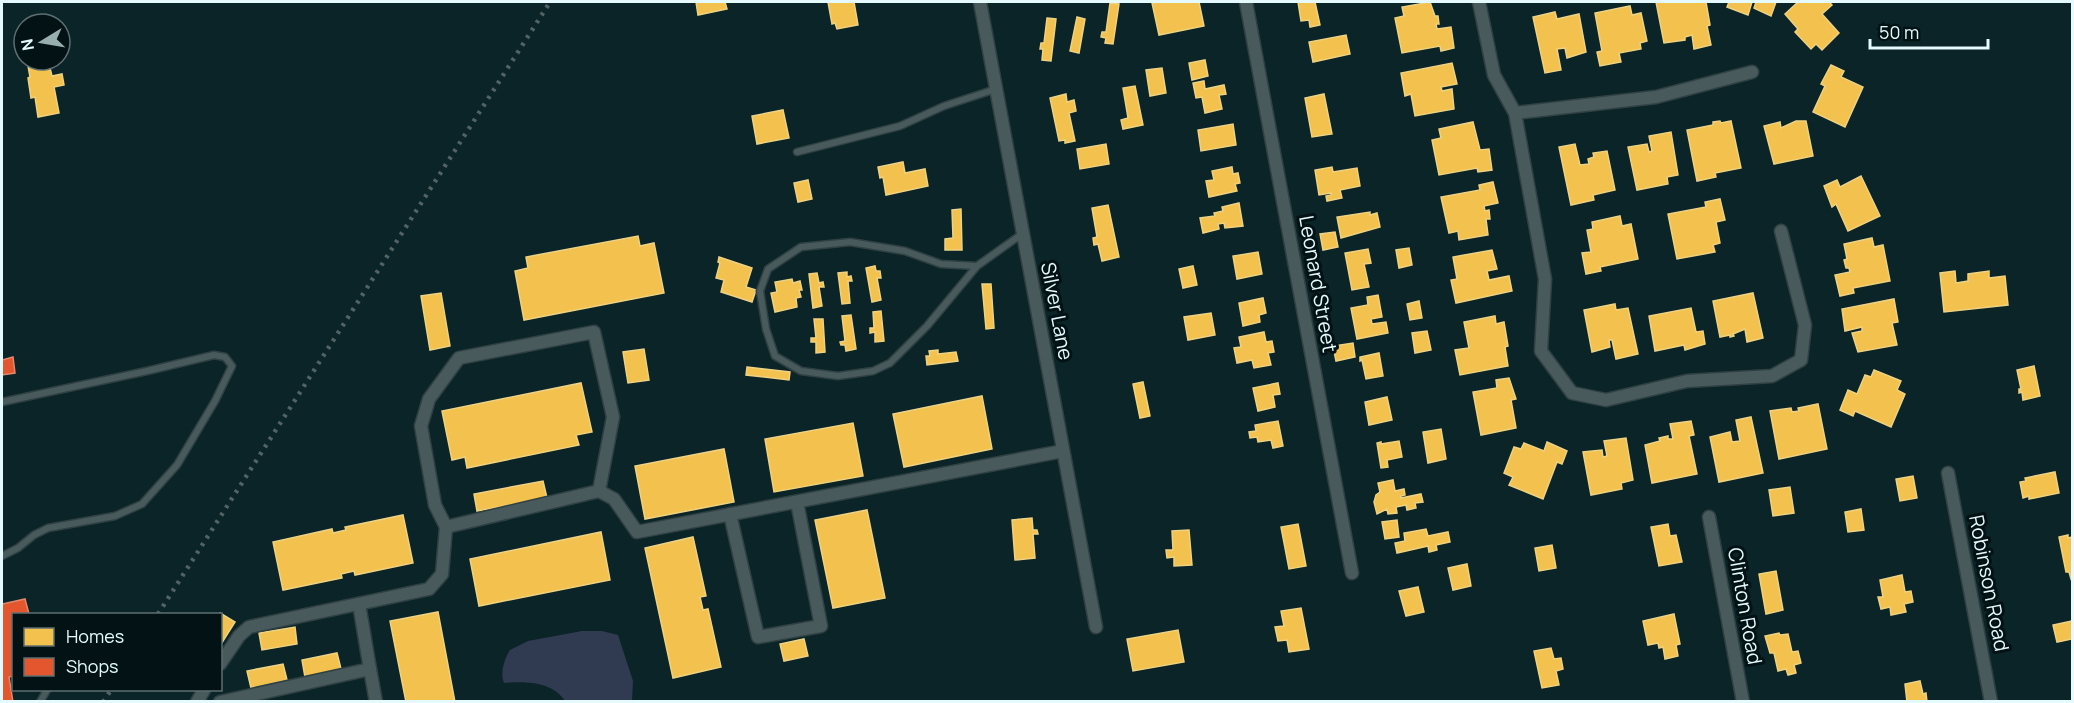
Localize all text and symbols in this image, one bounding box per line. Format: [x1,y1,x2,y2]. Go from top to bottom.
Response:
north arrow [12,12,72,72]
scale bar [1870,12,1988,50]
text: 50 m [1879,20,1919,44]
text: N [15,37,39,53]
street label: Leonard Street [1293,213,1344,354]
street label: Silver Lane [1035,260,1080,362]
street label: Robinson Road [1963,512,2016,653]
street label: Clinton Road [1722,545,1769,666]
legend [12,613,222,691]
text: Homes [66,624,124,648]
text: Shops [66,654,118,678]

